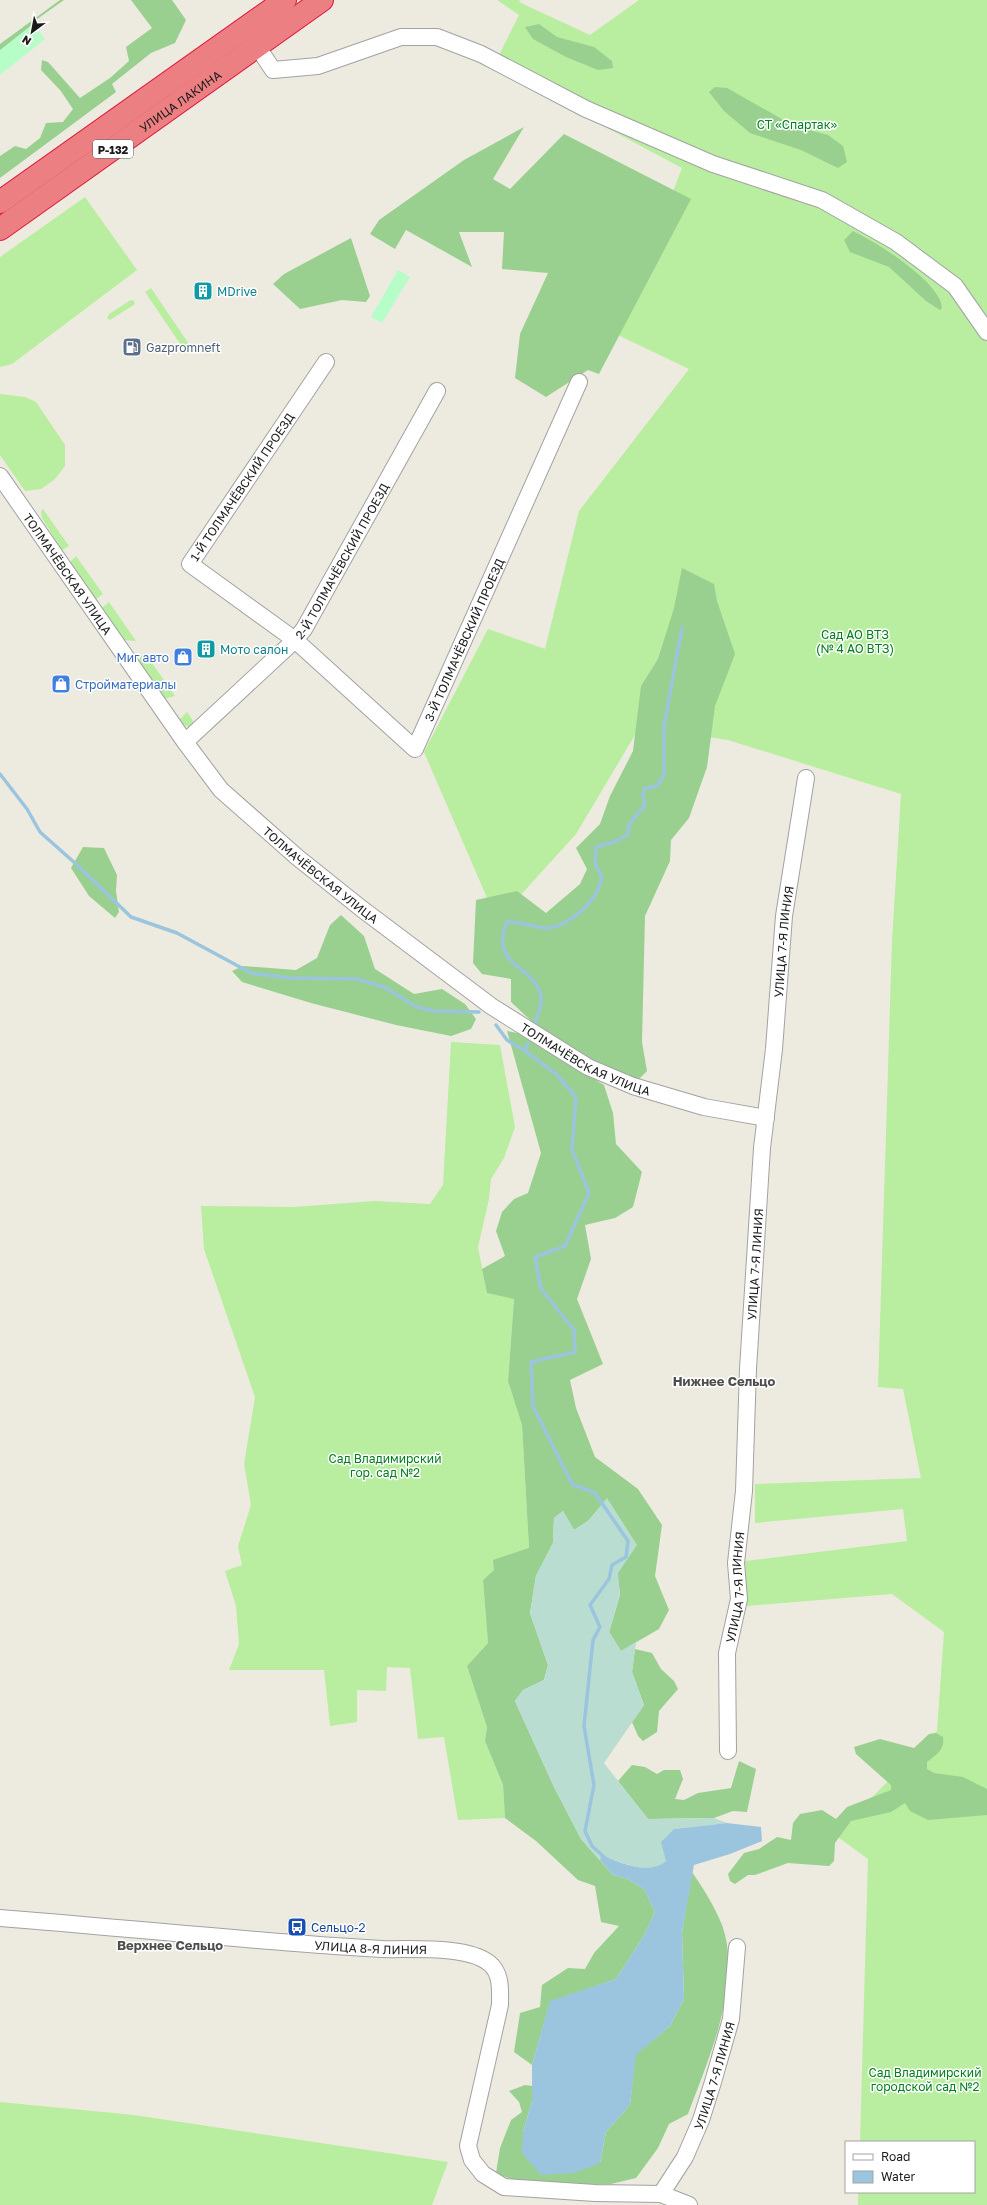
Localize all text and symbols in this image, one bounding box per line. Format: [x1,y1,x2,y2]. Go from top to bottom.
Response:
north arrow [12,12,52,52]
text: N [19,33,33,49]
street label: УЛИЦА ЛАКИНА [136,67,224,135]
park label: СТ «Спартак» [757,117,838,132]
road number: Р-132 [93,140,133,158]
building icon: MDrive [192,280,214,302]
place label: MDrive [217,284,257,299]
fuel station icon: Gazpromneft [121,336,143,358]
place label: Gazpromneft [146,340,221,355]
street label: 1-Й ТОЛМАЧЁВСКИЙ ПРОЕЗД [187,410,297,564]
street label: 2-Й ТОЛМАЧЁВСКИЙ ПРОЕЗД [292,480,392,642]
street label: ТОЛМАЧЁВСКАЯ УЛИЦА [21,510,115,637]
street label: 3-Й ТОЛМАЧЁВСКИЙ ПРОЕЗД [421,556,507,723]
park label: Сад АО ВТЗ (№ 4 АО ВТЗ) [816,627,894,656]
building icon: Мото салон [195,638,217,660]
place label: Мото салон [220,642,288,657]
shop icon: Миг авто [172,646,194,668]
place label: Миг авто [116,650,169,665]
shop icon: Стройматериалы [50,673,72,695]
place label: Стройматериалы [75,677,176,692]
street label: ТОЛМАЧЁВСКАЯ УЛИЦА [260,823,381,926]
street label: УЛИЦА 7-Я ЛИНИЯ [770,885,796,998]
street label: ТОЛМАЧЁВСКАЯ УЛИЦА [518,1019,652,1098]
street label: УЛИЦА 7-Я ЛИНИЯ [744,1208,766,1321]
district label: Нижнее Сельцо [673,1373,775,1389]
park label: Сад Владимирский гор. сад №2 [329,1451,441,1480]
street label: УЛИЦА 7-Я ЛИНИЯ [722,1531,747,1644]
bus stop icon: Сельцо-2 [286,1916,308,1938]
place label: Сельцо-2 [311,1920,366,1935]
district label: Верхнее Сельцо [117,1937,223,1953]
street label: УЛИЦА 8-Я ЛИНИЯ [314,1937,427,1957]
street label: УЛИЦА 7-Я ЛИНИЯ [690,2020,737,2132]
park label: Сад Владимирский городской сад №2 [869,2065,981,2094]
legend [845,2141,975,2193]
text: Road [881,2149,910,2164]
text: Water [881,2169,915,2184]

